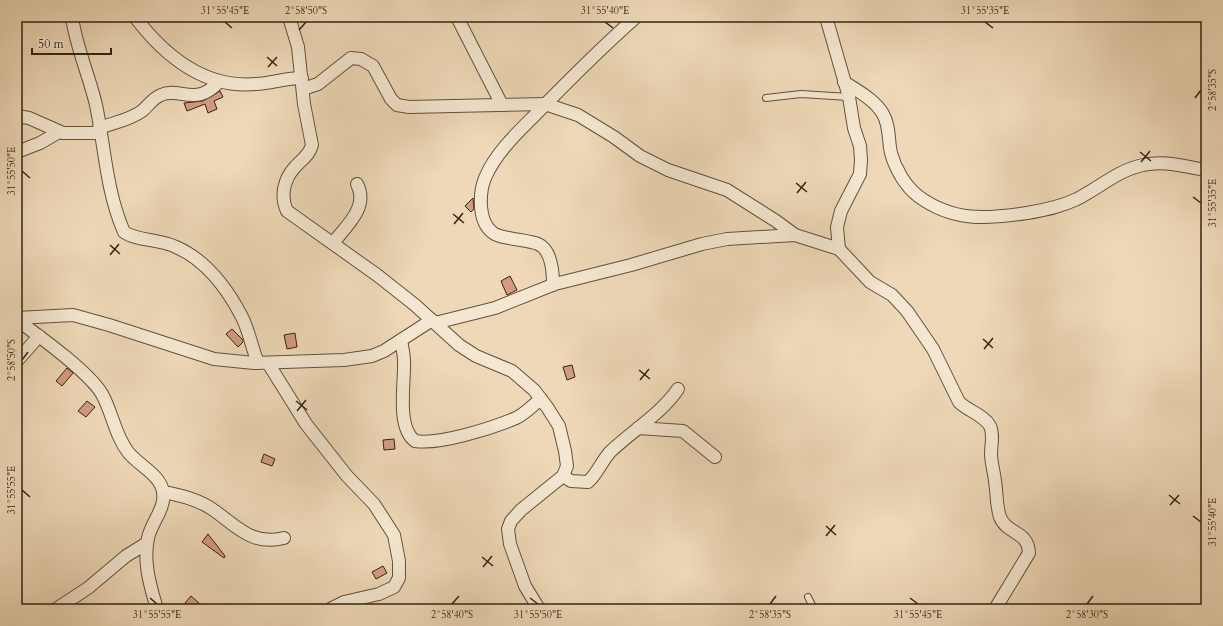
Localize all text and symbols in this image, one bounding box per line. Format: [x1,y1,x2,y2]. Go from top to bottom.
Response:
text: 31°55'45"E [201,4,249,18]
text: 2°58'50"S [285,4,327,18]
text: 31°55'40"E [581,4,629,18]
text: 31°55'35"E [961,4,1009,18]
scale bar [32,30,111,56]
text: 50 m [38,36,65,52]
text: 2°58'35"S [1206,69,1220,111]
text: 31°55'50"E [5,147,19,195]
text: 31°55'35"E [1206,179,1220,227]
text: 2°58'50"S [5,339,19,381]
text: 31°55'55"E [5,466,19,514]
text: 31°55'40"E [1206,498,1220,546]
text: 31°55'55"E [133,608,181,622]
text: 2°58'40"S [431,608,473,622]
text: 31°55'50"E [514,608,562,622]
text: 2°58'35"S [749,608,791,622]
text: 31°55'45"E [894,608,942,622]
text: 2°58'30"S [1066,608,1108,622]

